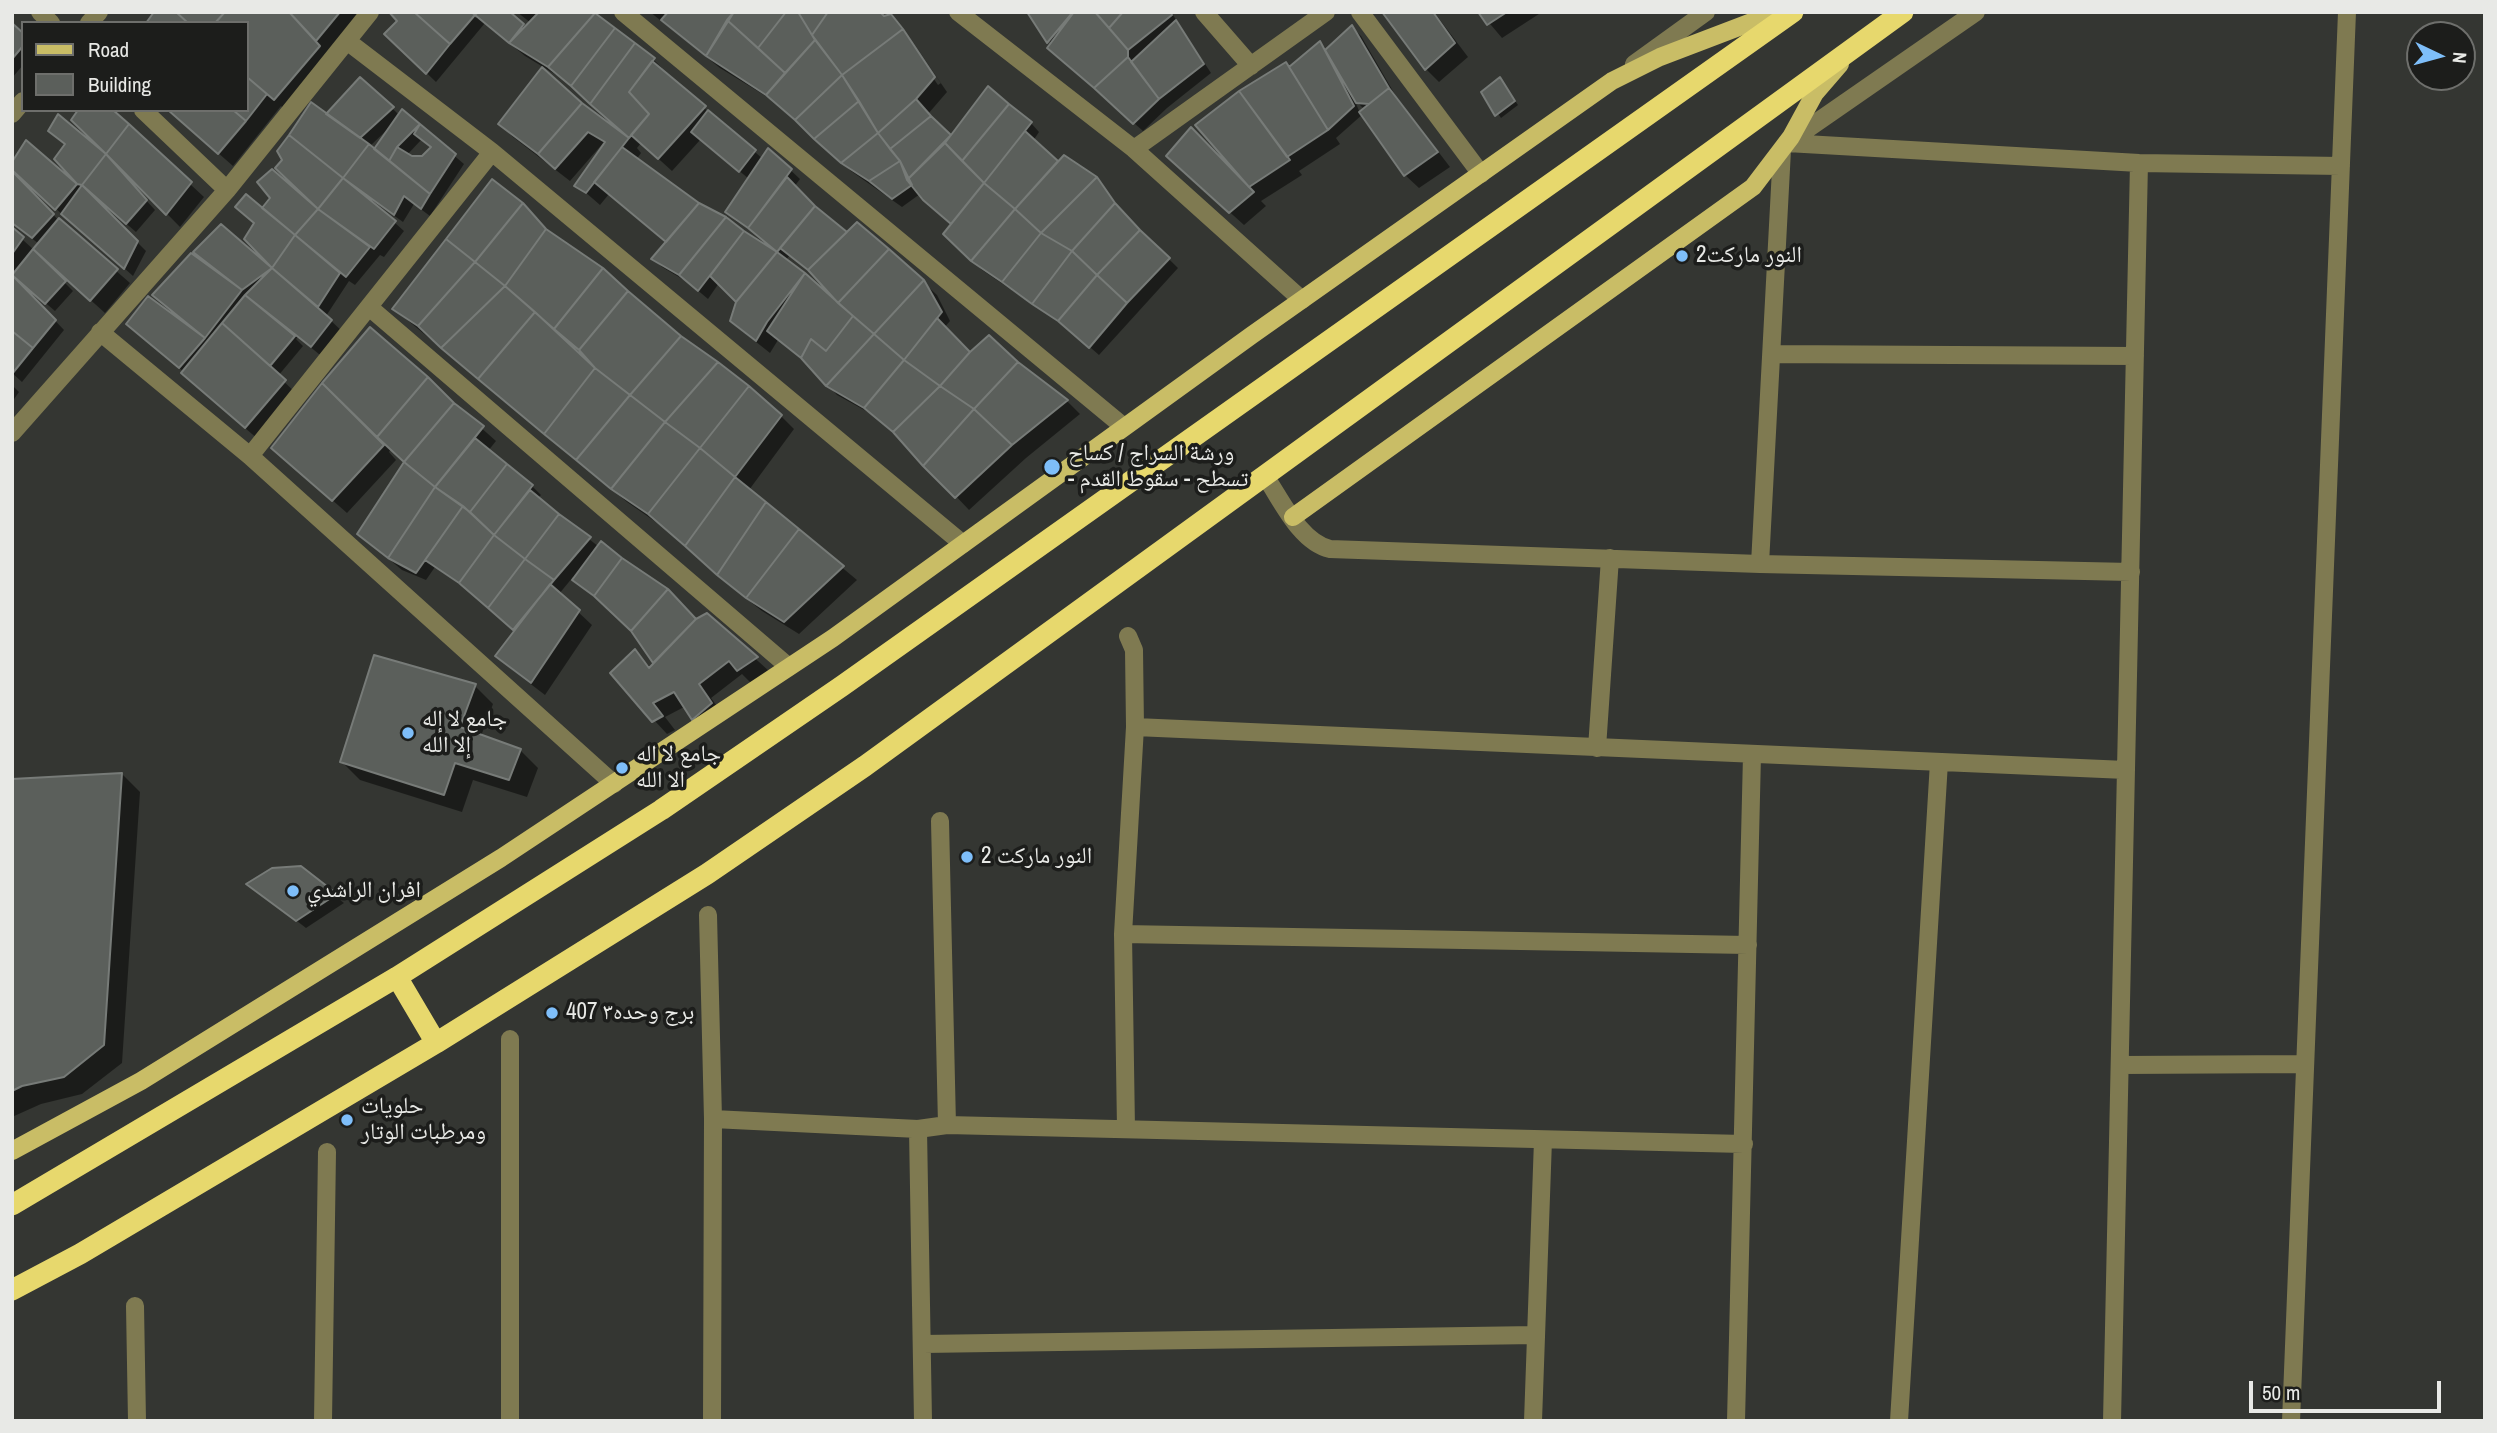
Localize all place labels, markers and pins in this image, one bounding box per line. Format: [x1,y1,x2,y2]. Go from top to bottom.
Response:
place label: النور ماركت2 [1696,242,1802,270]
marker: النور ماركت2 [1674,248,1690,264]
place label: ورشة السراج / كساح - تسطح - سقوط القدم [1068,440,1248,494]
marker: ورشة السراج / كساح - تسطح - سقوط القدم [1042,457,1062,477]
place label: جامع لا إله إلا الله [422,706,507,760]
marker: جامع لا إله إلا الله [400,725,416,741]
place label: جامع لا اله الا الله [636,741,721,795]
marker: جامع لا اله الا الله [614,760,630,776]
place label: النور ماركت 2 [981,843,1092,871]
marker: النور ماركت 2 [959,849,975,865]
place label: افران الراشدي [307,877,421,905]
marker: افران الراشدي [285,883,301,899]
place label: برج وحده٣ 407 [566,999,694,1027]
marker: برج وحده٣ 407 [544,1005,560,1021]
place label: حلويات ومرطبات الوتار [361,1093,486,1147]
marker: حلويات ومرطبات الوتار [339,1112,355,1128]

